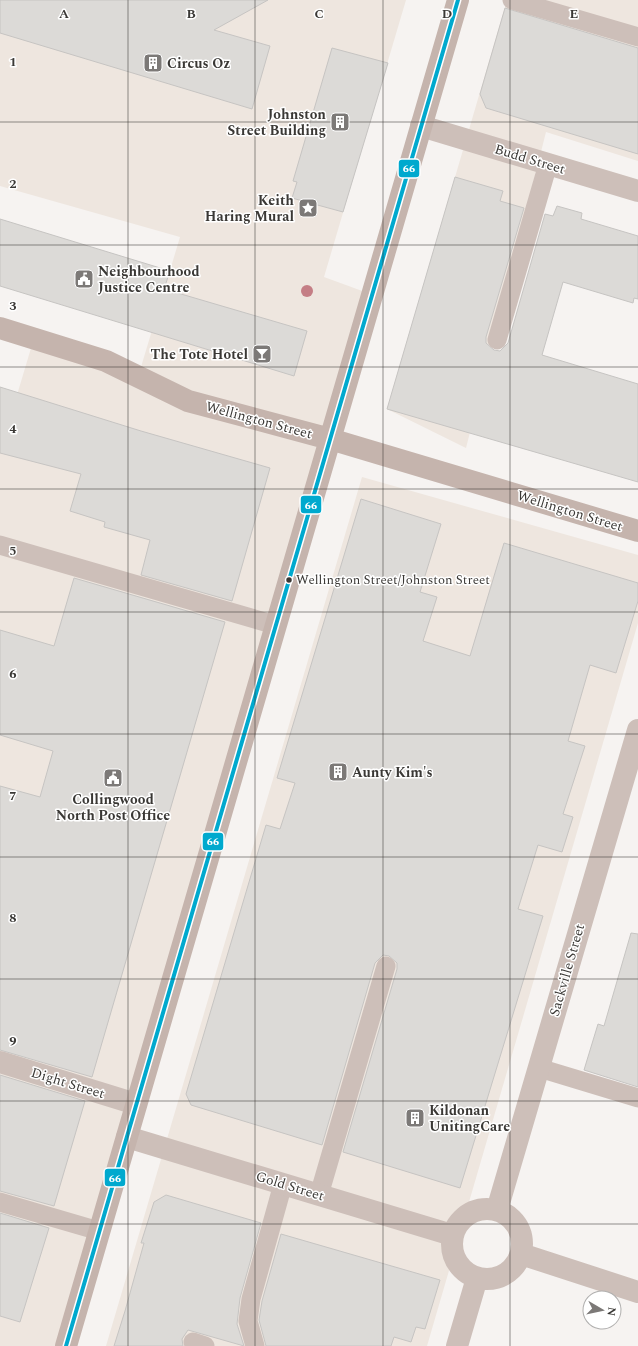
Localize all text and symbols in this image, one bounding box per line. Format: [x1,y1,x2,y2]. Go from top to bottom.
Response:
text: A [59,4,69,24]
text: B [186,4,196,24]
text: C [314,4,324,24]
text: D [442,4,452,24]
text: E [570,4,579,24]
text: 1 [9,52,17,72]
building icon: Circus Oz [142,52,164,74]
place label: Circus Oz [167,53,230,74]
place label: Johnston Street Building [227,104,326,141]
building icon: Johnston Street Building [329,111,351,133]
street label: Budd Street [492,138,568,180]
line badge: 66 [398,159,420,178]
text: 66 [403,160,415,177]
text: 2 [9,174,17,194]
place label: Keith Haring Mural [205,190,294,227]
place icon: Keith Haring Mural [297,197,319,219]
place label: Neighbourhood Justice Centre [98,261,200,298]
public building icon: Neighbourhood Justice Centre [73,268,95,290]
text: 3 [9,296,17,316]
bar icon: The Tote Hotel [251,343,273,365]
place label: The Tote Hotel [150,344,248,365]
street label: Wellington Street [203,396,315,444]
text: 4 [9,419,17,439]
street label: Wellington Street [515,485,625,537]
line badge: 66 [300,495,322,514]
text: 66 [305,497,317,514]
text: 5 [9,541,17,561]
place label: Wellington Street/Johnston Street [296,570,490,590]
marker: Wellington Street/Johnston Street [284,575,294,585]
text: 6 [9,664,17,684]
building icon: Aunty Kim's [327,761,349,783]
place label: Aunty Kim's [352,762,433,783]
public building icon: Collingwood North Post Office [102,767,124,789]
text: 7 [9,786,17,806]
place label: Collingwood North Post Office [56,789,170,826]
line badge: 66 [202,832,224,851]
text: 66 [207,833,219,850]
text: 8 [9,908,17,928]
street label: Sackville Street [544,921,590,1019]
text: 9 [9,1031,17,1051]
street label: Dight Street [29,1062,107,1104]
place label: Kildonan UnitingCare [429,1100,510,1137]
building icon: Kildonan UnitingCare [404,1107,426,1129]
street label: Gold Street [253,1166,327,1206]
line badge: 66 [104,1168,126,1187]
text: 66 [109,1170,121,1187]
north arrow [582,1290,622,1330]
text: N [602,1306,620,1317]

